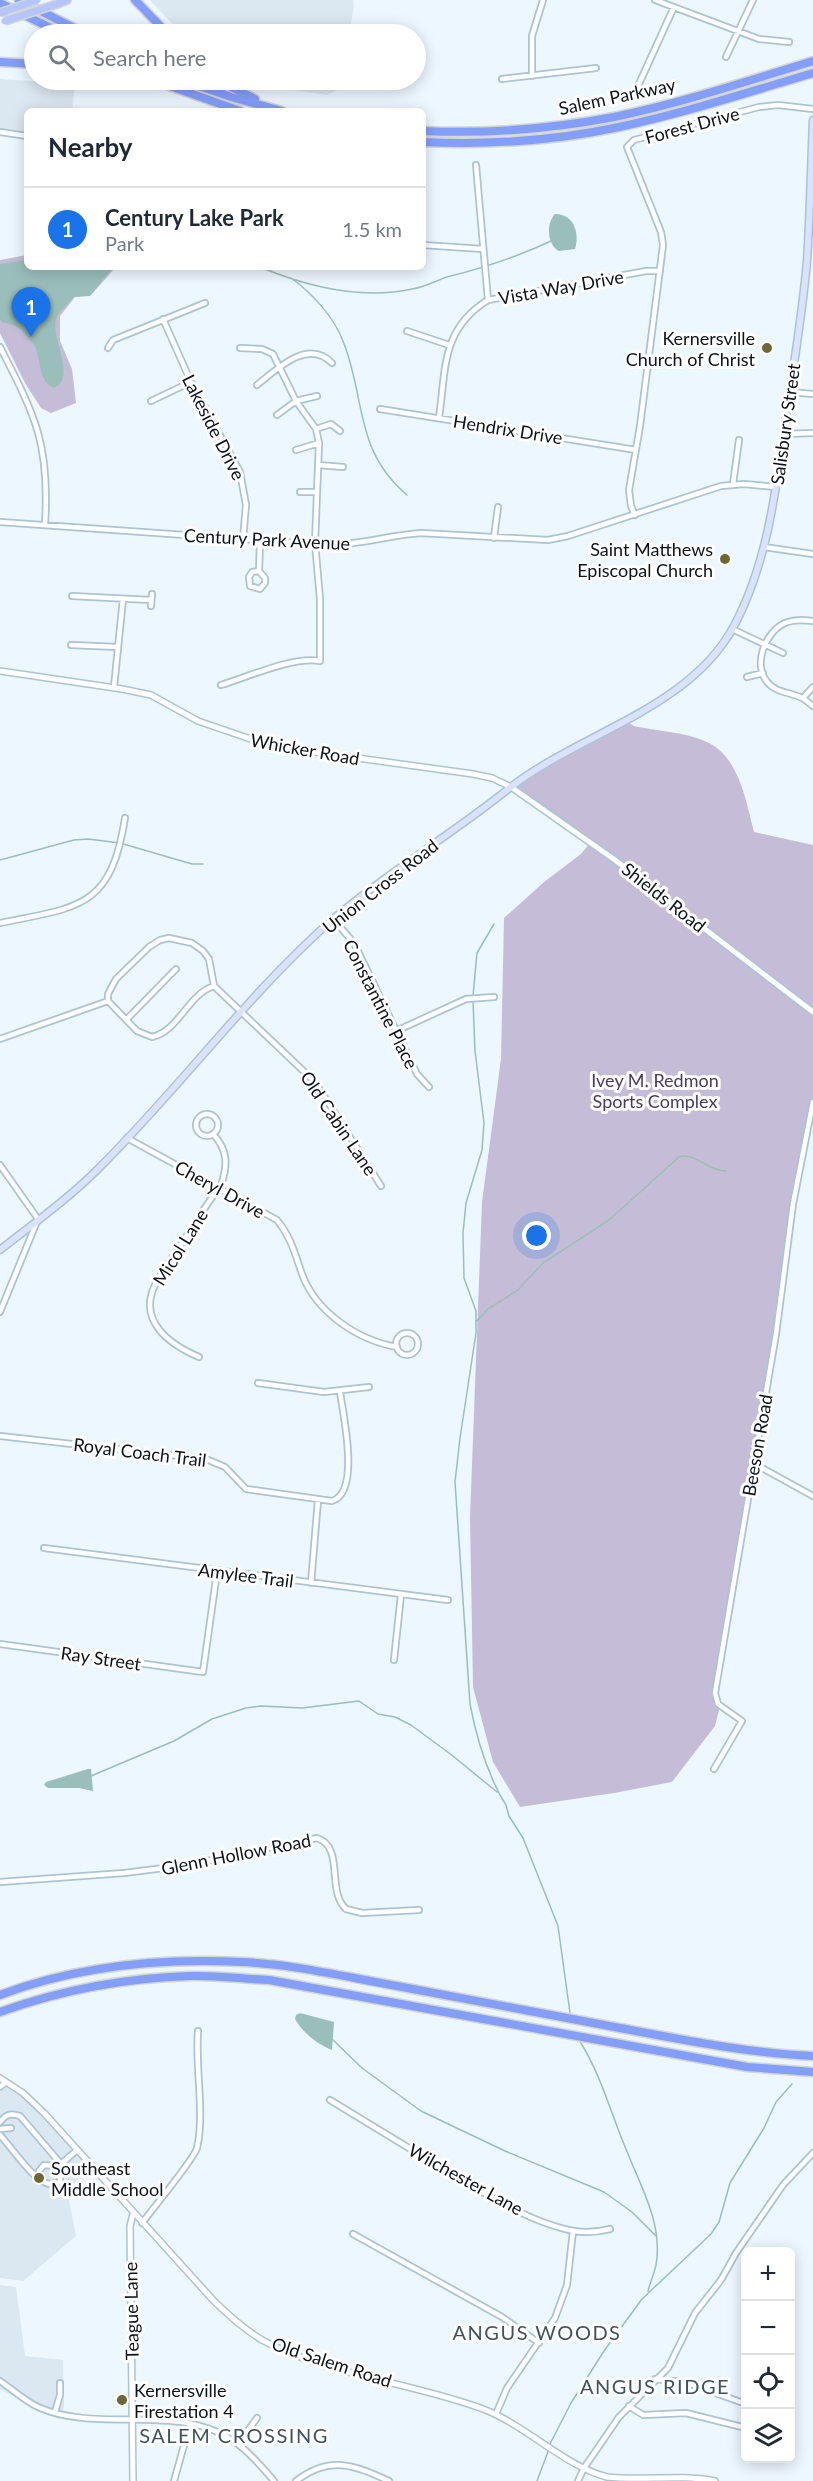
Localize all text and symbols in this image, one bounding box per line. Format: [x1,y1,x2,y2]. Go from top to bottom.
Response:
search box [24,24,426,90]
icon: search [45,41,78,74]
text: Search here [93,44,206,71]
street label: Salem Parkway [557,73,678,119]
street label: Forest Drive [642,102,742,148]
text: Nearby [48,131,133,163]
text: Century Lake Park [105,204,284,231]
text: 1 [62,217,73,241]
text: 1.5 km [342,217,402,241]
text: Park [105,231,144,255]
street label: Vista Way Drive [497,265,625,309]
pin: 1 [12,288,51,337]
place label: Kernersville Church of Christ [626,327,756,370]
marker: Kernersville Church of Christ [760,341,774,355]
street label: Salisbury Street [766,361,804,486]
street label: Lakeside Drive [178,371,250,483]
street label: Hendrix Drive [452,409,564,449]
street label: Century Park Avenue [183,524,351,554]
place label: Saint Matthews Episcopal Church [577,538,713,581]
marker: Saint Matthews Episcopal Church [718,552,732,566]
street label: Whicker Road [249,729,361,769]
street label: Union Cross Road [318,834,442,938]
street label: Shields Road [618,858,710,936]
street label: Constantine Place [339,936,423,1072]
street label: Old Cabin Lane [296,1067,382,1179]
park label: Ivey M. Redmon Sports Complex [591,1069,719,1112]
street label: Cheryl Drive [171,1155,269,1223]
street label: Micol Lane [148,1205,212,1289]
your location [522,1221,551,1250]
street label: Beeson Road [737,1392,777,1498]
street label: Royal Coach Trail [72,1433,208,1471]
street label: Amylee Trail [197,1558,295,1592]
street label: Ray Street [60,1641,143,1675]
street label: Glenn Hollow Road [159,1829,313,1879]
street label: Wilchester Lane [405,2138,527,2220]
place label: Southeast Middle School [51,2157,163,2200]
marker: Southeast Middle School [32,2171,46,2185]
map controls [741,2247,795,2463]
button: + [741,2247,795,2301]
street label: Teague Lane [119,2262,143,2360]
button: − [741,2301,795,2355]
district label: ANGUS WOODS [453,2320,621,2344]
street label: Old Salem Road [269,2332,395,2392]
button: locate [741,2355,795,2409]
district label: ANGUS RIDGE [580,2374,730,2398]
place label: Kernersville Firestation 4 [134,2379,234,2422]
marker: Kernersville Firestation 4 [115,2393,129,2407]
button: layers [741,2409,795,2463]
district label: SALEM CROSSING [139,2423,329,2447]

